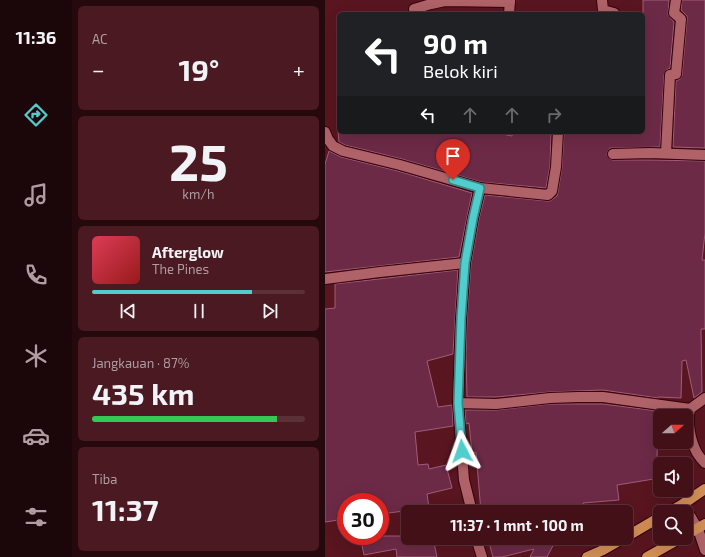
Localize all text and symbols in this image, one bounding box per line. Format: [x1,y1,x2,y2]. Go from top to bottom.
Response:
text: 11:36 [15,26,57,48]
text: 90 m [423,26,488,60]
icon: left [357,28,409,80]
text: AC [92,31,107,47]
text: 19° [178,51,219,87]
text: − [92,56,105,82]
text: + [293,56,305,82]
text: Belok kiri [423,60,498,82]
icon: directions [22,101,50,129]
icon: left [417,104,439,126]
icon: ahead [459,104,481,126]
icon: ahead [501,104,523,126]
icon: right [543,104,565,126]
text: 25 [169,129,228,191]
pin [436,139,470,180]
icon: arrive [442,145,464,167]
icon: music [22,181,50,209]
text: km/h [182,186,215,202]
text: Afterglow [152,243,224,261]
icon: phone [22,261,50,289]
text: The Pines [152,261,209,277]
icon: previous [117,300,139,322]
icon: pause [188,300,210,322]
icon: next [259,300,281,322]
icon: climate [22,342,50,370]
text: Jangkauan · 87% [92,355,189,371]
text: 435 km [92,375,194,411]
north arrow [653,409,693,449]
map controls [653,409,693,545]
icon: car [22,422,50,450]
position arrow [441,430,483,472]
button: sound [653,457,693,497]
text: Tiba [92,471,117,487]
text: 11:37 [92,491,158,527]
speed limit sign: 30 [337,493,389,545]
icon: filters [22,503,50,531]
button: search [653,505,693,545]
text: 11:37 · 1 mnt · 100 m [450,516,584,534]

